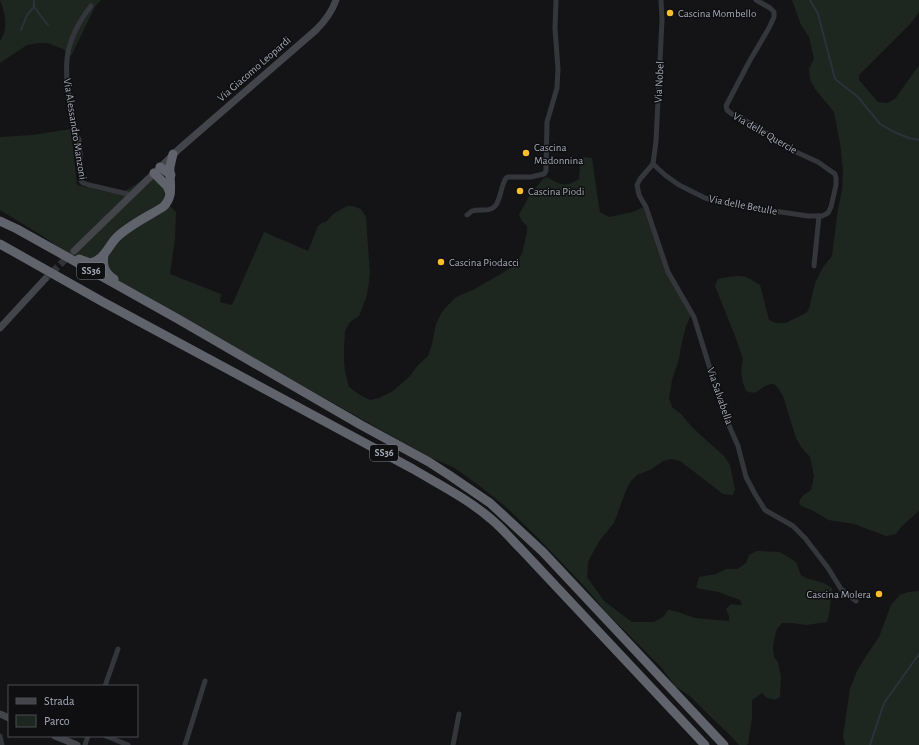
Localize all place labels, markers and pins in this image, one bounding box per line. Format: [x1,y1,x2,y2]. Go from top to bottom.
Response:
marker: Cascina Mombello [665,8,675,18]
place label: Cascina Mombello [678,8,756,19]
place label: Cascina Madonnina [534,142,583,166]
marker: Cascina Madonnina [521,148,531,158]
marker: Cascina Piodi [515,186,525,196]
place label: Cascina Piodi [528,186,585,197]
marker: Cascina Piodacci [436,257,446,267]
place label: Cascina Piodacci [449,257,519,268]
place label: Cascina Molera [806,589,871,600]
marker: Cascina Molera [874,589,884,599]

